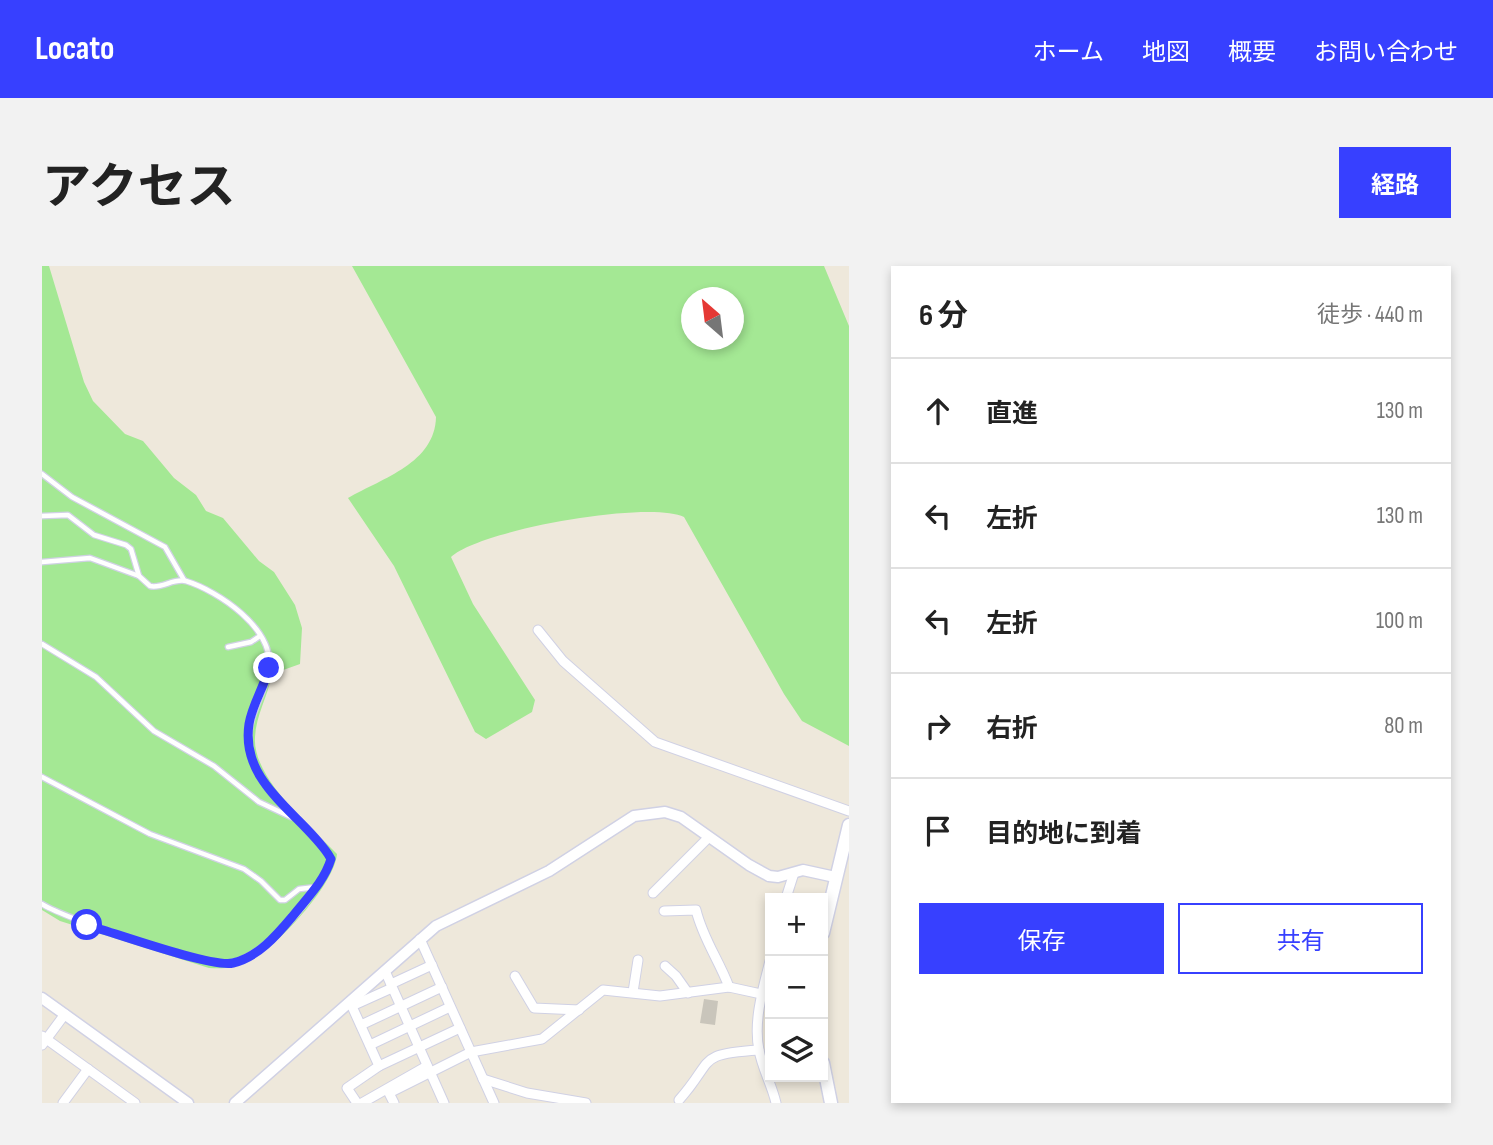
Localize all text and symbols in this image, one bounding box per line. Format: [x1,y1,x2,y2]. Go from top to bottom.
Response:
text: Locato [35,29,114,69]
text: ホーム [1033,38,1104,67]
text: 地図 [1142,38,1190,67]
text: 概要 [1228,38,1276,67]
text: お問い合わせ [1314,38,1458,67]
button: 経路 [1339,147,1451,218]
text: アクセス [42,159,236,218]
north arrow [681,287,744,350]
text: 6 分 [919,298,968,334]
text: 徒歩 · 440 m [1317,301,1423,329]
icon: ahead [919,392,957,430]
text: 130 m [1377,397,1423,425]
text: 直進 [986,399,1038,430]
icon: left [919,497,957,535]
text: 130 m [1377,502,1423,530]
text: 左折 [986,504,1038,535]
icon: left [919,602,957,640]
text: 100 m [1376,607,1423,635]
text: 左折 [986,609,1038,640]
route end [253,652,284,683]
icon: right [919,707,957,745]
text: 80 m [1384,712,1423,740]
text: 右折 [986,714,1038,745]
icon: arrive [919,812,957,850]
text: 目的地に到着 [986,819,1142,850]
map controls [765,893,828,1082]
button: + [765,893,828,956]
button: 保存 [919,903,1164,974]
button: 共有 [1178,903,1423,974]
route start [71,909,102,940]
button: − [765,956,828,1019]
button: layers [765,1019,828,1082]

